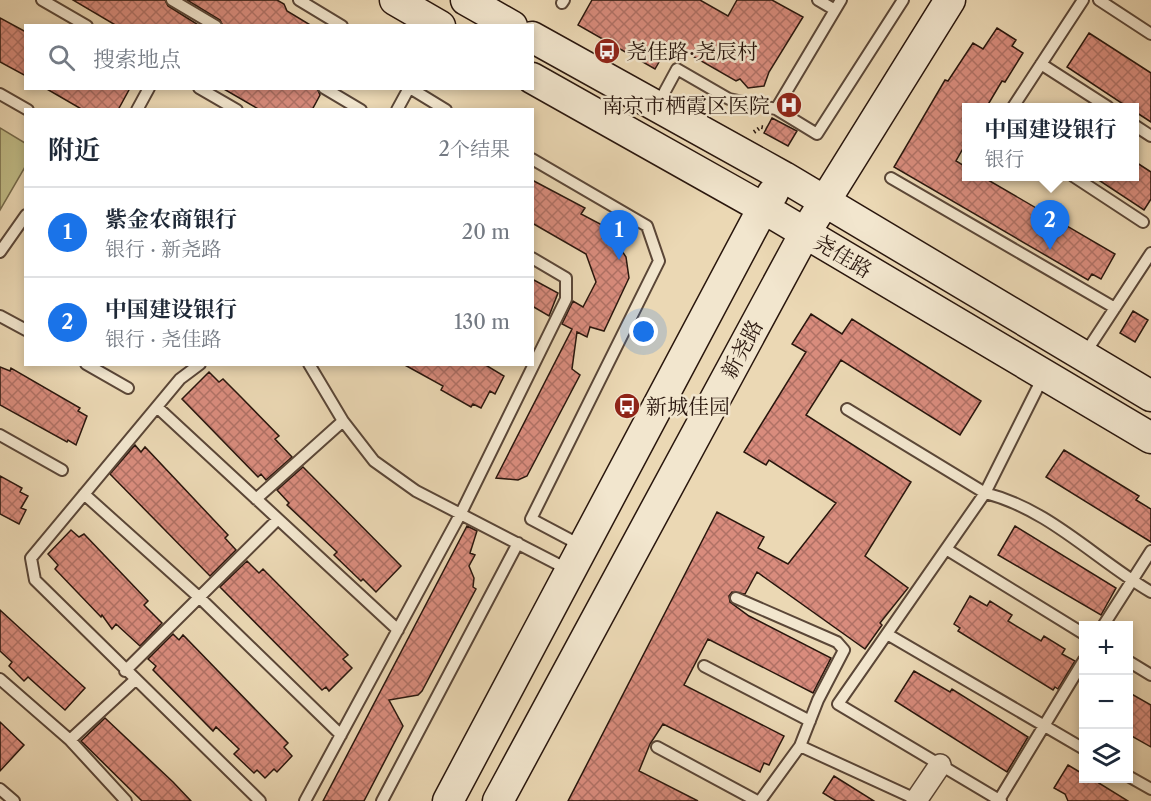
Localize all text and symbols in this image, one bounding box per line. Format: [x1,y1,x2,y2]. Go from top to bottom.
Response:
search box [24,24,534,90]
bus stop icon: 尧佳路·尧辰村 [592,36,622,66]
place label: 尧佳路·尧辰村 [626,39,758,64]
icon: search [45,41,78,74]
text: 搜索地点 [93,46,181,73]
hospital icon: 南京市栖霞区医院 [774,90,804,120]
place label: 南京市栖霞区医院 [602,93,770,118]
popup [962,103,1139,181]
text: 中国建设银行 [984,116,1117,143]
text: 附近 [48,134,100,166]
text: 2个结果 [439,137,510,161]
text: 银行 [984,147,1024,171]
pin: 2 [1030,200,1070,250]
text: 紫金农商银行 [105,206,237,233]
pin: 1 [600,210,638,260]
text: 1 [63,220,72,244]
text: 20 m [462,220,510,244]
street label: 尧佳路 [810,229,876,283]
text: 银行 · 新尧路 [105,237,221,261]
text: 中国建设银行 [105,296,237,323]
text: 2 [62,310,73,334]
text: 130 m [454,310,510,334]
street label: 新尧路 [716,315,768,383]
your location [629,317,658,346]
text: 银行 · 尧佳路 [105,327,221,351]
bus stop icon: 新城佳园 [612,391,642,421]
place label: 新城佳园 [646,394,730,419]
map controls [1079,621,1133,783]
button: + [1079,621,1133,675]
button: − [1079,675,1133,729]
button: layers [1079,729,1133,783]

